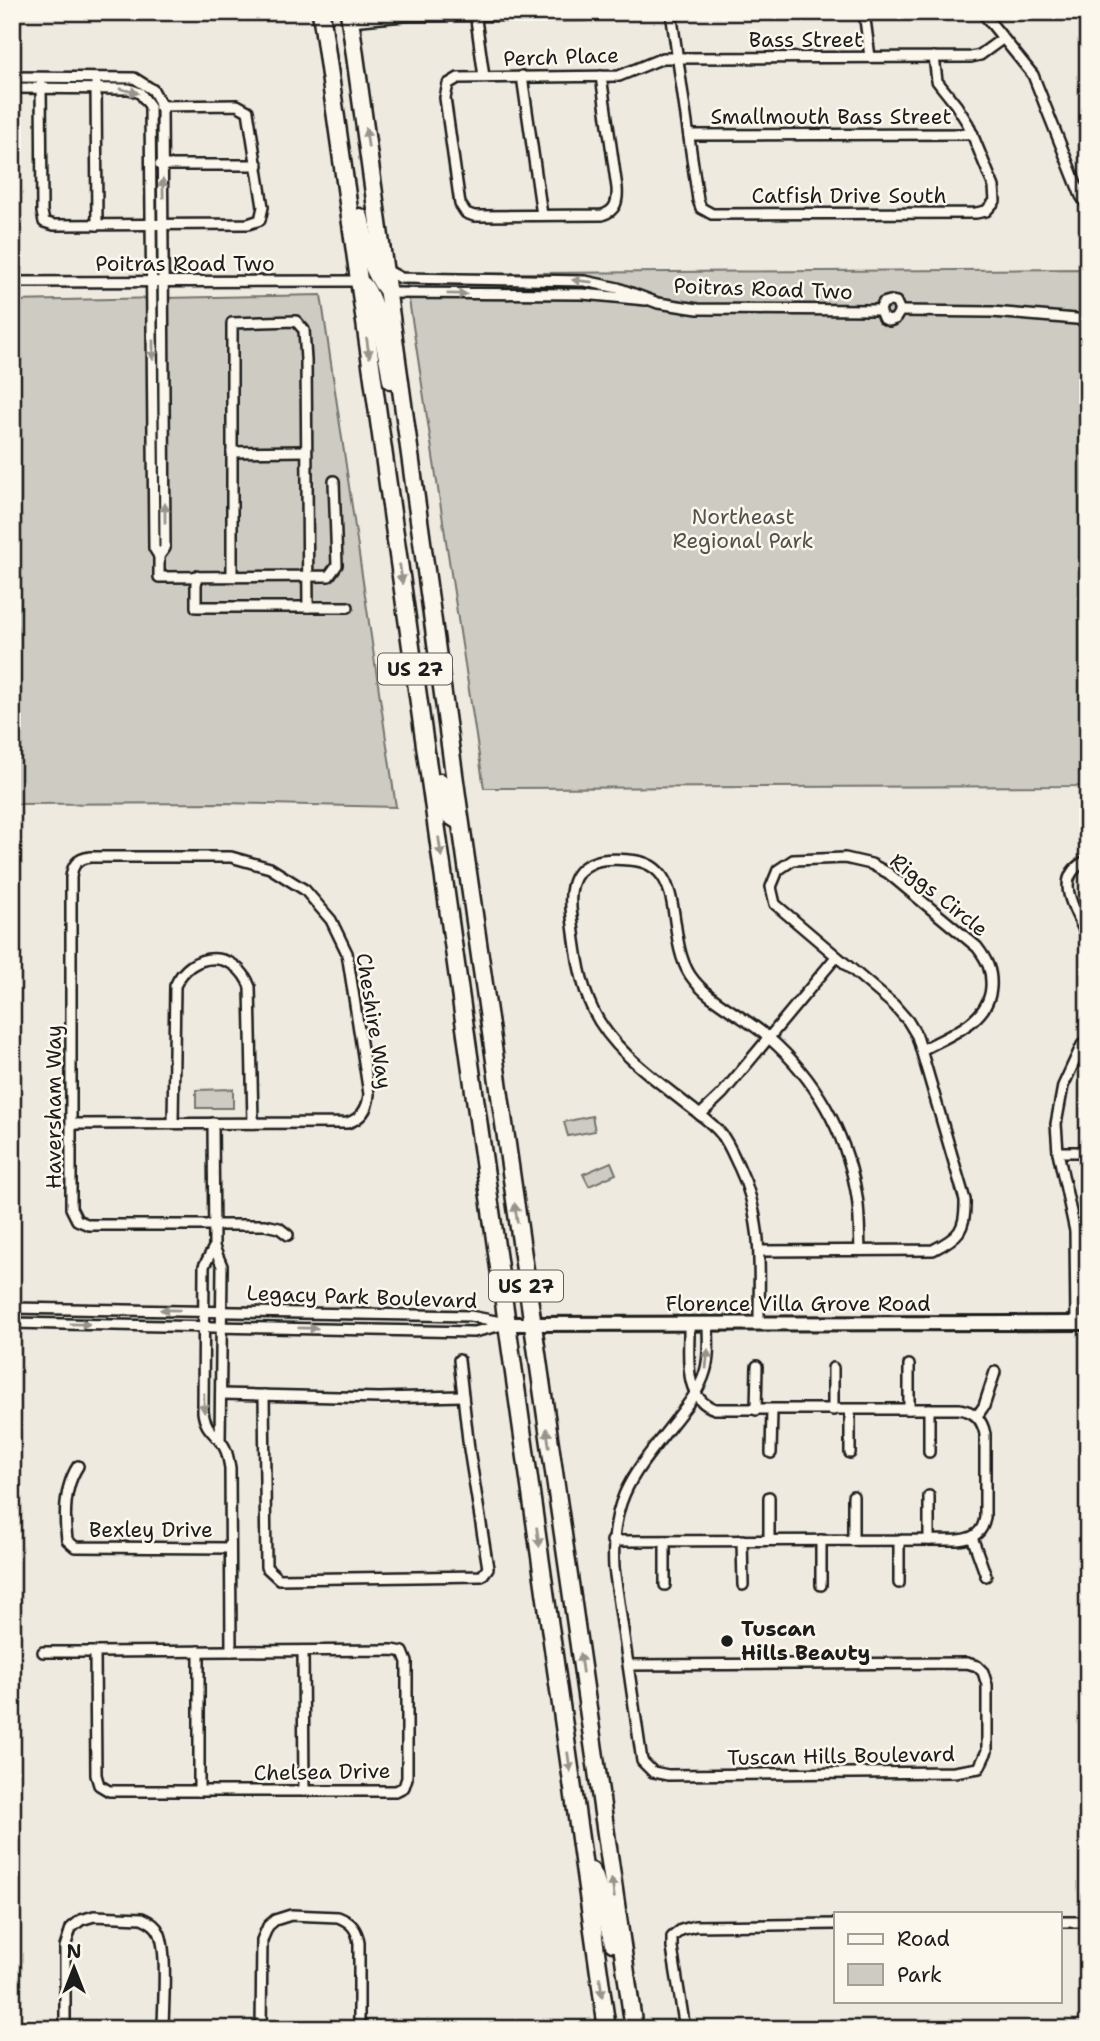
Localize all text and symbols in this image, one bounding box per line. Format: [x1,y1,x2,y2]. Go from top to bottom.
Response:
street label: Bass Street [749,26,863,54]
street label: Perch Place [503,41,619,73]
one-way arrow [118,86,140,97]
street label: Smallmouth Bass Street [710,103,952,131]
one-way arrow [361,127,372,149]
one-way arrow [158,177,169,199]
street label: Catfish Drive South [751,182,947,210]
street label: Poitras Road Two [95,250,275,278]
street label: Poitras Road Two [673,272,853,306]
one-way arrow [570,276,592,287]
one-way arrow [446,288,468,300]
one-way arrow [363,337,374,359]
one-way arrow [147,339,159,361]
one-way arrow [159,502,171,524]
park label: Northeast Regional Park [673,503,813,555]
one-way arrow [396,563,407,585]
road number: US 27 [378,654,452,684]
one-way arrow [435,836,446,858]
street label: Riggs Circle [884,847,994,943]
street label: Cheshire Way [349,951,399,1091]
street label: Haversham Way [40,1025,68,1189]
one-way arrow [510,1202,521,1224]
road number: US 27 [489,1270,563,1302]
street label: Legacy Park Boulevard [246,1279,478,1315]
street label: Florence Villa Grove Road [666,1290,930,1318]
one-way arrow [159,1305,181,1316]
one-way arrow [70,1318,92,1329]
one-way arrow [297,1322,319,1334]
one-way arrow [701,1348,712,1370]
one-way arrow [198,1393,210,1415]
one-way arrow [542,1427,553,1449]
street label: Bexley Drive [89,1516,213,1544]
one-way arrow [532,1526,543,1548]
place label: Tuscan Hills Beauty [741,1615,870,1667]
marker: Tuscan Hills Beauty [719,1633,735,1649]
one-way arrow [575,1652,586,1674]
street label: Tuscan Hills Boulevard [727,1740,955,1772]
one-way arrow [564,1751,575,1773]
street label: Chelsea Drive [253,1757,391,1787]
one-way arrow [608,1877,619,1899]
legend [834,1912,1062,2002]
text: Road [897,1925,950,1953]
north arrow [38,1932,108,2002]
text: N [66,1939,82,1964]
text: Park [897,1961,942,1989]
one-way arrow [596,1976,607,1998]

